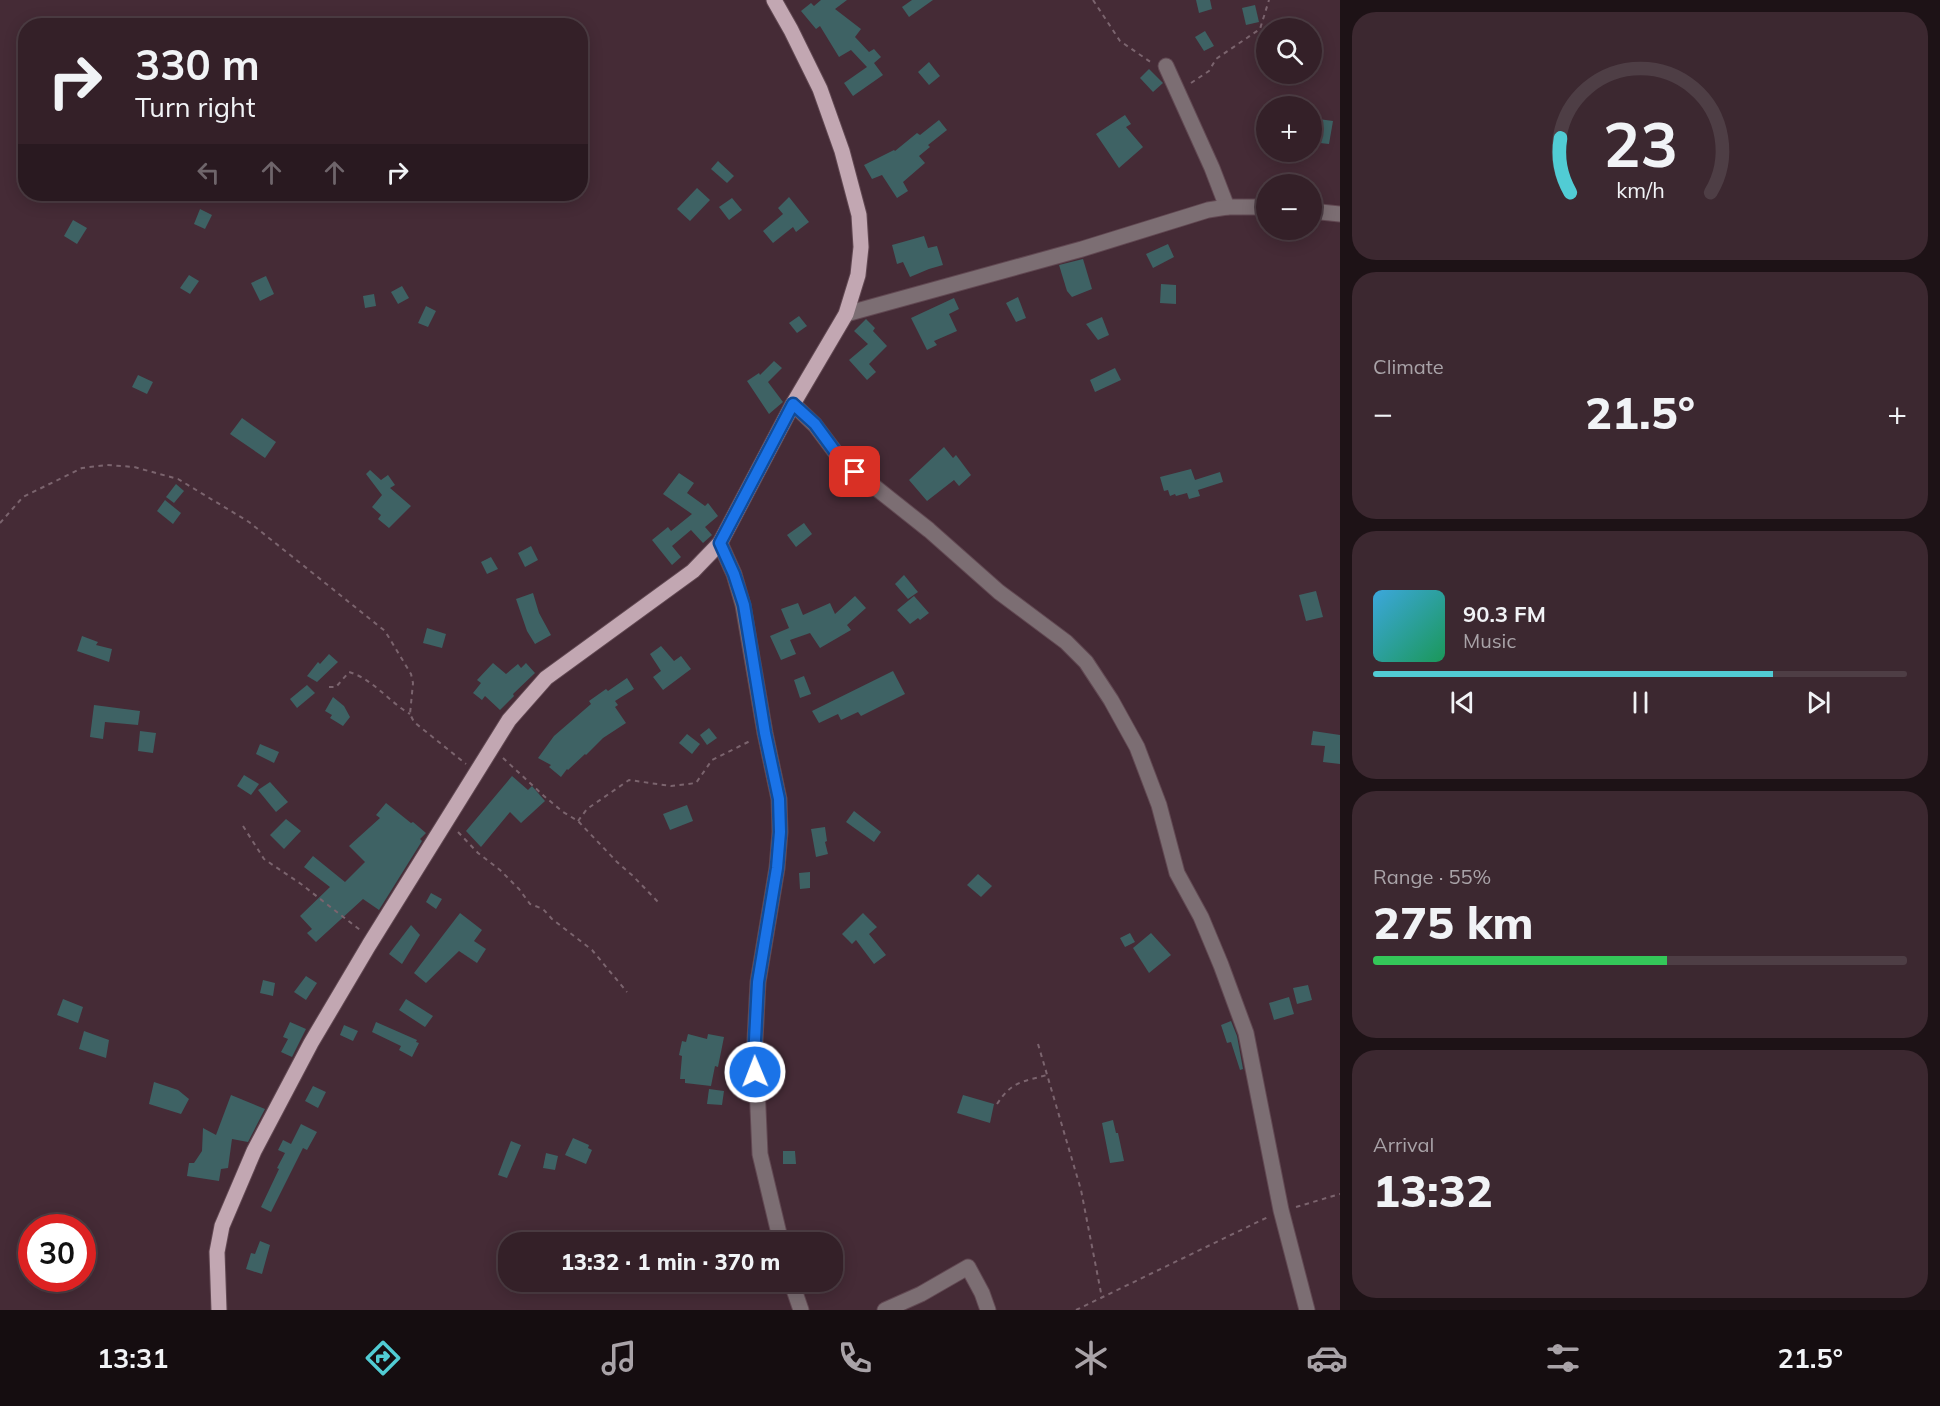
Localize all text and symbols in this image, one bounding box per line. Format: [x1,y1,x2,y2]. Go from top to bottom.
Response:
map controls [1256,18,1322,240]
button: search [1256,18,1322,84]
text: 330 m [135,38,260,91]
icon: right [36,42,114,120]
text: Turn right [135,90,255,124]
button: + [1256,96,1322,162]
text: 23 [1603,104,1677,183]
icon: left [192,156,225,189]
icon: ahead [255,156,288,189]
icon: ahead [318,156,351,189]
icon: right [381,156,414,189]
button: − [1256,174,1322,240]
text: km/h [1616,176,1664,203]
text: Climate [1373,354,1444,379]
text: 21.5° [1585,384,1695,440]
text: − [1373,392,1393,433]
text: + [1887,392,1907,433]
pin [829,446,880,497]
icon: arrive [838,455,871,488]
text: 90.3 FM [1463,600,1546,628]
text: Music [1463,628,1516,653]
icon: previous [1446,686,1479,719]
icon: pause [1624,686,1657,719]
icon: next [1802,686,1835,719]
text: Range · 55% [1373,864,1491,889]
text: 275 km [1373,894,1534,950]
position arrow [723,1040,787,1104]
text: Arrival [1373,1132,1434,1157]
text: 13:32 [1373,1162,1493,1218]
speed limit sign: 30 [18,1214,96,1292]
text: 13:32 · 1 min · 370 m [561,1248,780,1276]
icon: directions [362,1337,404,1379]
icon: music [598,1337,640,1379]
icon: phone [834,1337,876,1379]
icon: climate [1070,1337,1112,1379]
icon: car [1306,1337,1348,1379]
icon: filters [1542,1337,1584,1379]
text: 13:31 [97,1341,168,1375]
text: 21.5° [1777,1341,1843,1375]

